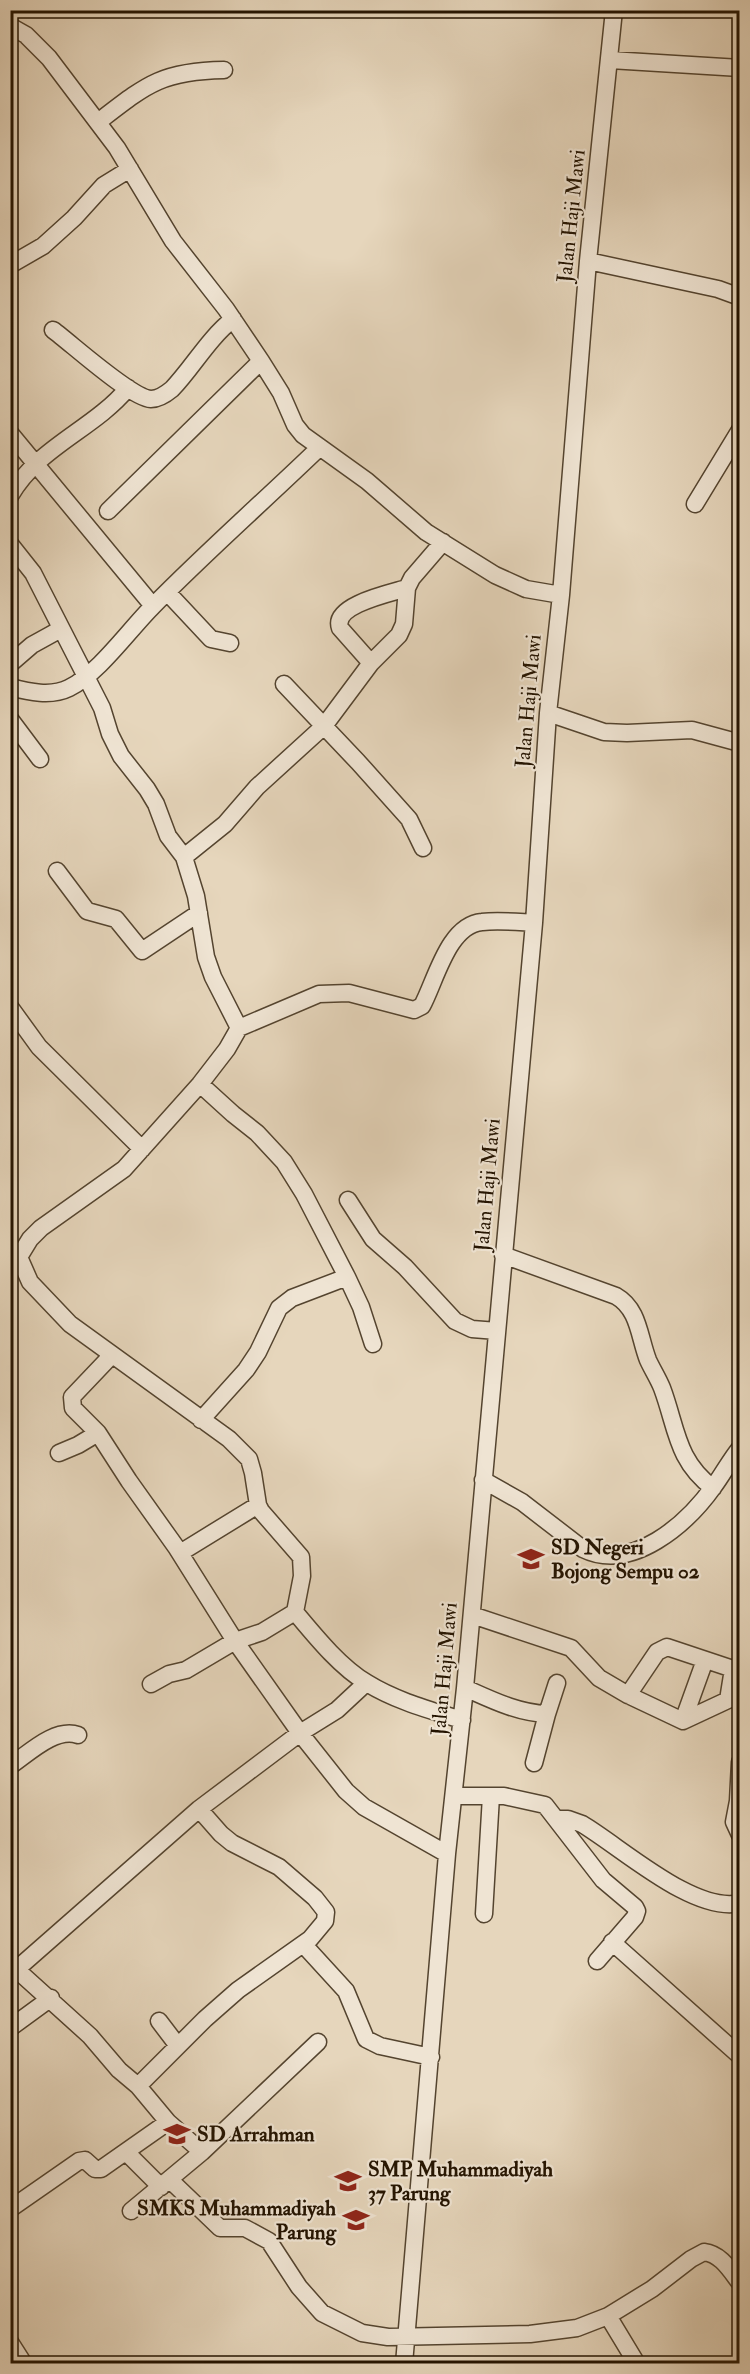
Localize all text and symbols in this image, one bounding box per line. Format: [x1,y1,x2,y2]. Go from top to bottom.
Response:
street label: Jalan Haji Mawi [551,148,592,285]
street label: Jalan Haji Mawi [509,633,548,770]
street label: Jalan Haji Mawi [468,1117,507,1254]
place label: SD Negeri Bojong Sempu 02 [551,1534,700,1585]
school or university icon: SD Negeri Bojong Sempu 02 [516,1544,546,1574]
street label: Jalan Haji Mawi [425,1601,464,1738]
school or university icon: SD Arrahman [162,2119,192,2149]
place label: SD Arrahman [197,2121,315,2148]
place label: SMP Muhammadiyah 37 Parung [368,2156,553,2207]
school or university icon: SMP Muhammadiyah 37 Parung [333,2166,363,2196]
place label: SMKS Muhammadiyah Parung [137,2195,337,2246]
school or university icon: SMKS Muhammadiyah Parung [341,2205,371,2235]

